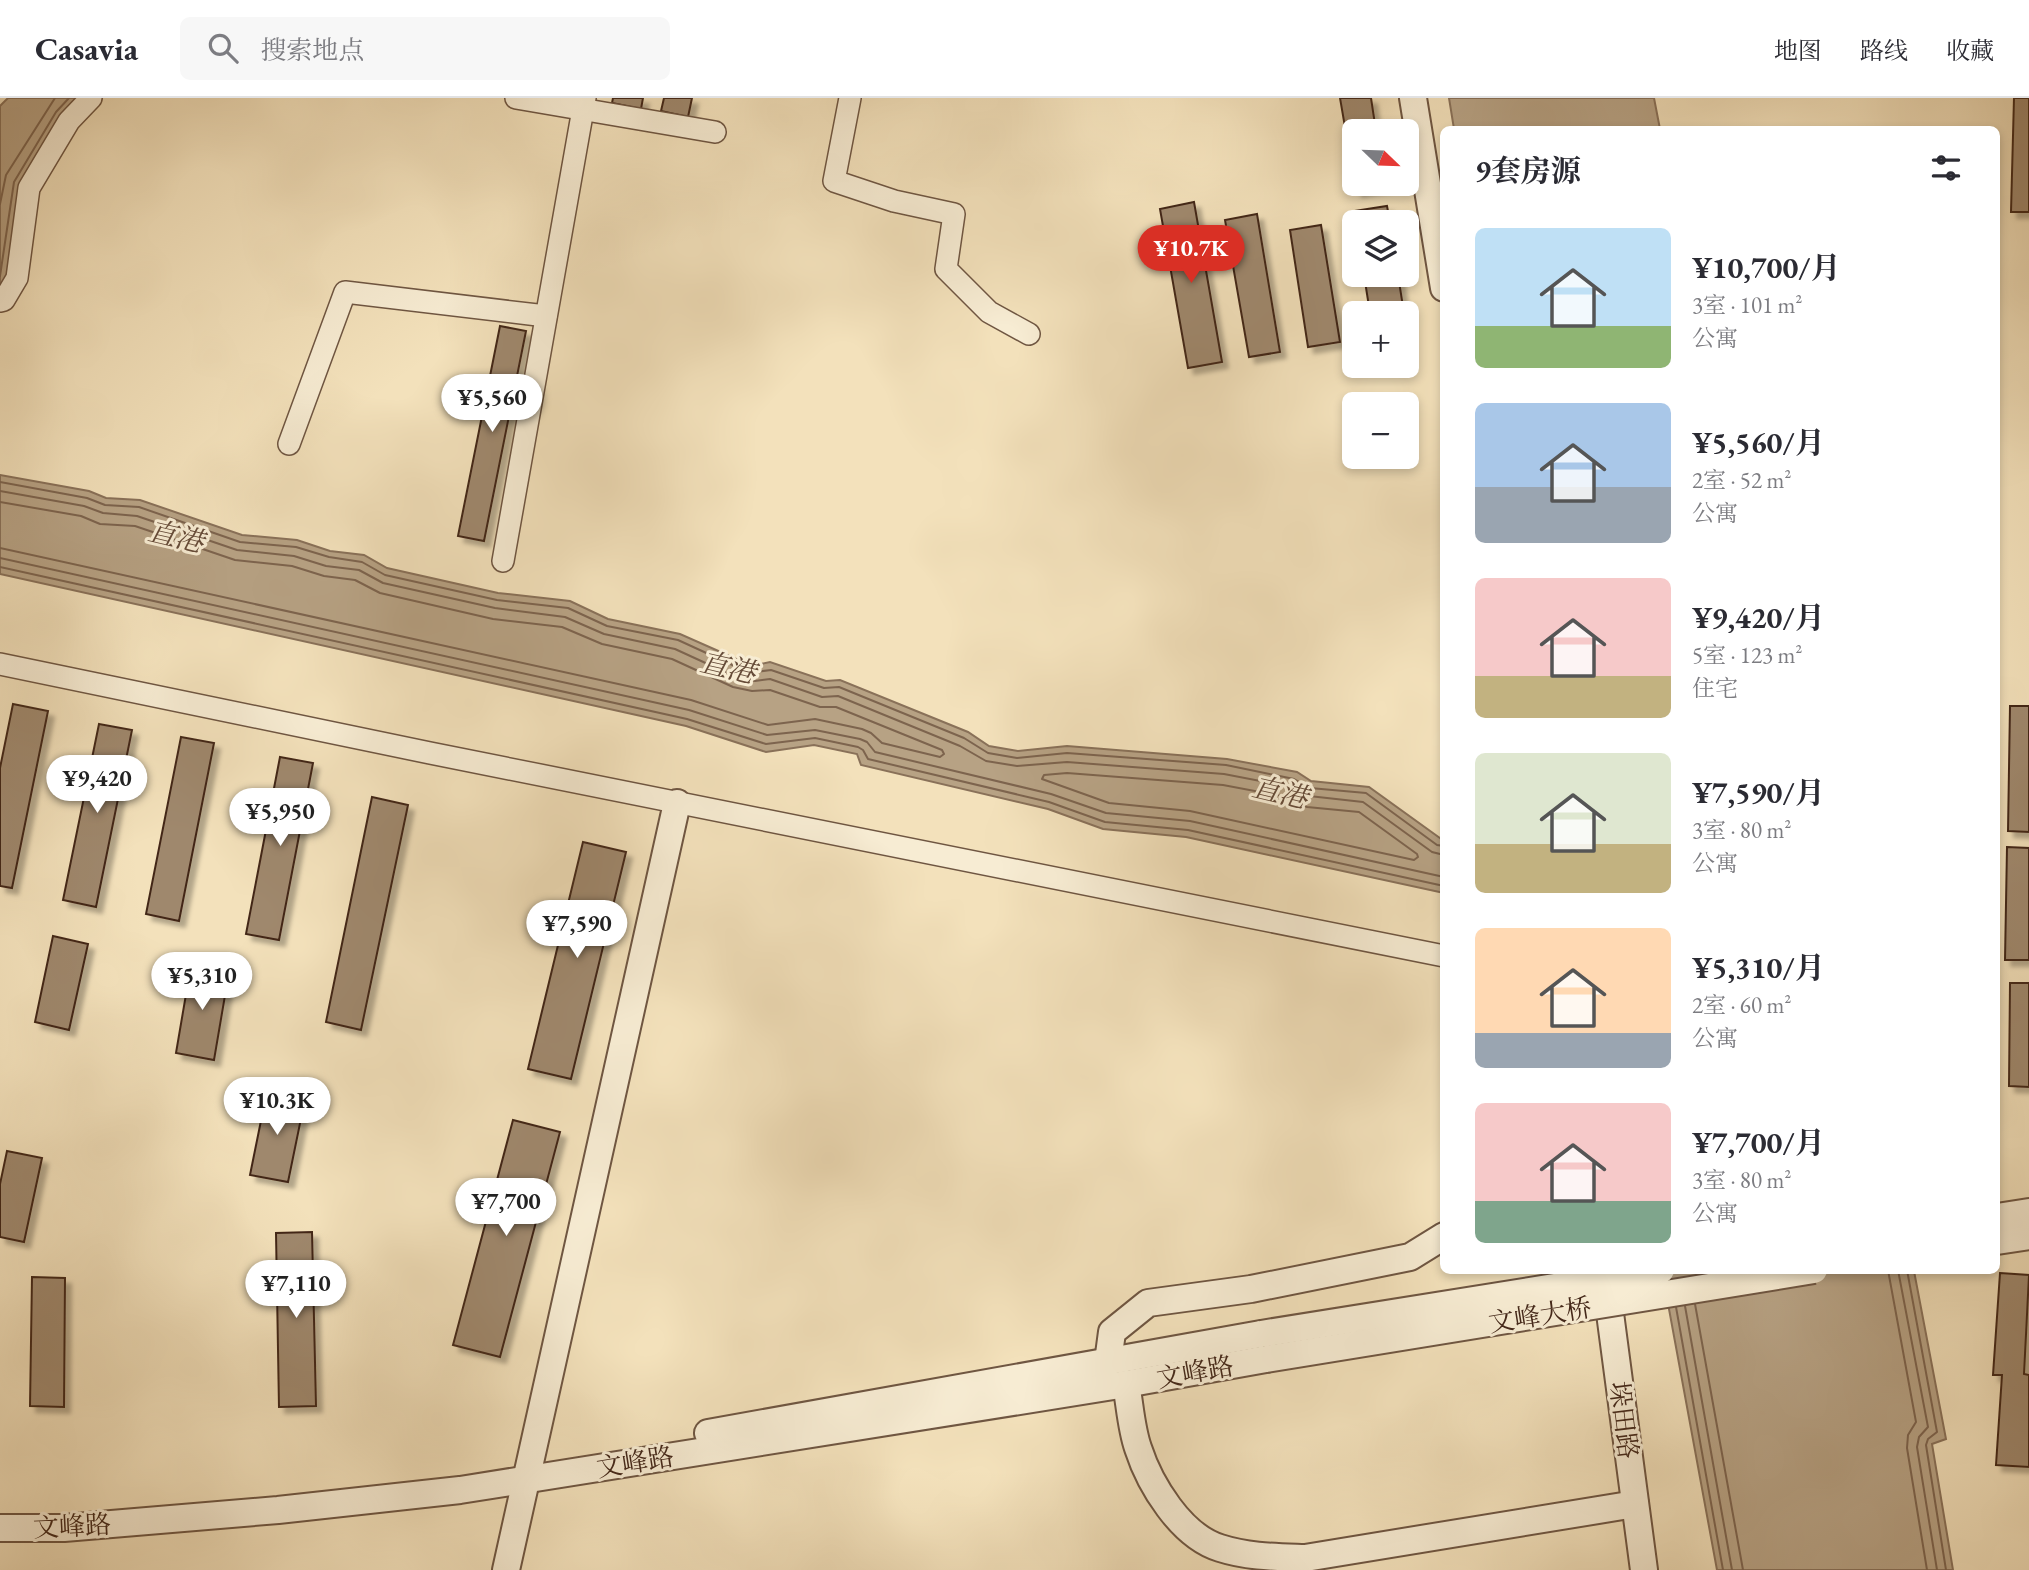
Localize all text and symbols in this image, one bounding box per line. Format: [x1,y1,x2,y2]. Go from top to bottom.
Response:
search box [180,17,670,80]
text: Casavia [35,27,138,70]
icon: search [204,29,242,67]
text: 搜索地点 [260,33,364,67]
text: 地图 [1774,35,1822,66]
text: 路线 [1860,35,1908,66]
text: 收藏 [1946,35,1994,66]
north arrow [1342,119,1419,196]
map controls [1342,119,1419,469]
icon: filters [1927,149,1965,187]
text: 9套房源 [1475,151,1581,190]
button: layers [1342,210,1419,287]
pin: ¥10.7K [1134,226,1248,285]
text: ¥10.7K [1154,233,1228,263]
text: ¥10,700/月 [1692,248,1841,287]
icon: home [1531,256,1615,340]
text: 3室 · 101 m² [1692,290,1802,320]
button: + [1342,301,1419,378]
text: 公寓 [1692,323,1738,353]
pin: ¥5,560 [435,374,549,434]
text: ¥5,560 [457,382,527,412]
button: − [1342,392,1419,469]
text: ¥5,560/月 [1692,423,1825,462]
icon: home [1531,431,1615,515]
text: 2室 · 52 m² [1692,465,1791,495]
text: 公寓 [1692,498,1738,528]
water label: 直港 [145,512,211,561]
text: ¥9,420/月 [1692,598,1825,637]
icon: home [1531,606,1615,690]
text: 5室 · 123 m² [1692,640,1802,670]
water label: 直港 [697,643,763,692]
text: 住宅 [1692,673,1738,703]
pin: ¥9,420 [40,756,154,815]
text: ¥9,420 [62,763,132,793]
water label: 直港 [1249,768,1315,817]
text: ¥7,590/月 [1692,773,1825,812]
icon: home [1531,781,1615,865]
pin: ¥5,950 [223,788,337,848]
text: ¥5,950 [245,796,315,826]
text: 3室 · 80 m² [1692,815,1791,845]
text: 公寓 [1692,848,1738,878]
pin: ¥7,590 [520,900,634,960]
text: ¥7,590 [542,908,612,938]
text: ¥5,310/月 [1692,948,1825,987]
pin: ¥5,310 [145,953,259,1012]
icon: home [1531,956,1615,1040]
text: ¥5,310 [167,960,237,990]
text: 2室 · 60 m² [1692,990,1791,1020]
text: 公寓 [1692,1023,1738,1053]
pin: ¥10.3K [220,1077,334,1137]
text: ¥10.3K [240,1085,314,1115]
text: ¥7,700/月 [1692,1123,1825,1162]
icon: home [1531,1131,1615,1215]
text: 3室 · 80 m² [1692,1165,1791,1195]
pin: ¥7,700 [449,1178,563,1238]
text: ¥7,700 [471,1186,541,1216]
text: 公寓 [1692,1198,1738,1228]
pin: ¥7,110 [239,1260,353,1320]
text: ¥7,110 [261,1268,331,1298]
street label: 文峰大桥 [1486,1290,1594,1340]
street label: 文峰路 [1154,1348,1236,1396]
street label: 垛田路 [1602,1379,1646,1461]
street label: 文峰路 [594,1439,676,1485]
street label: 文峰路 [32,1507,112,1545]

